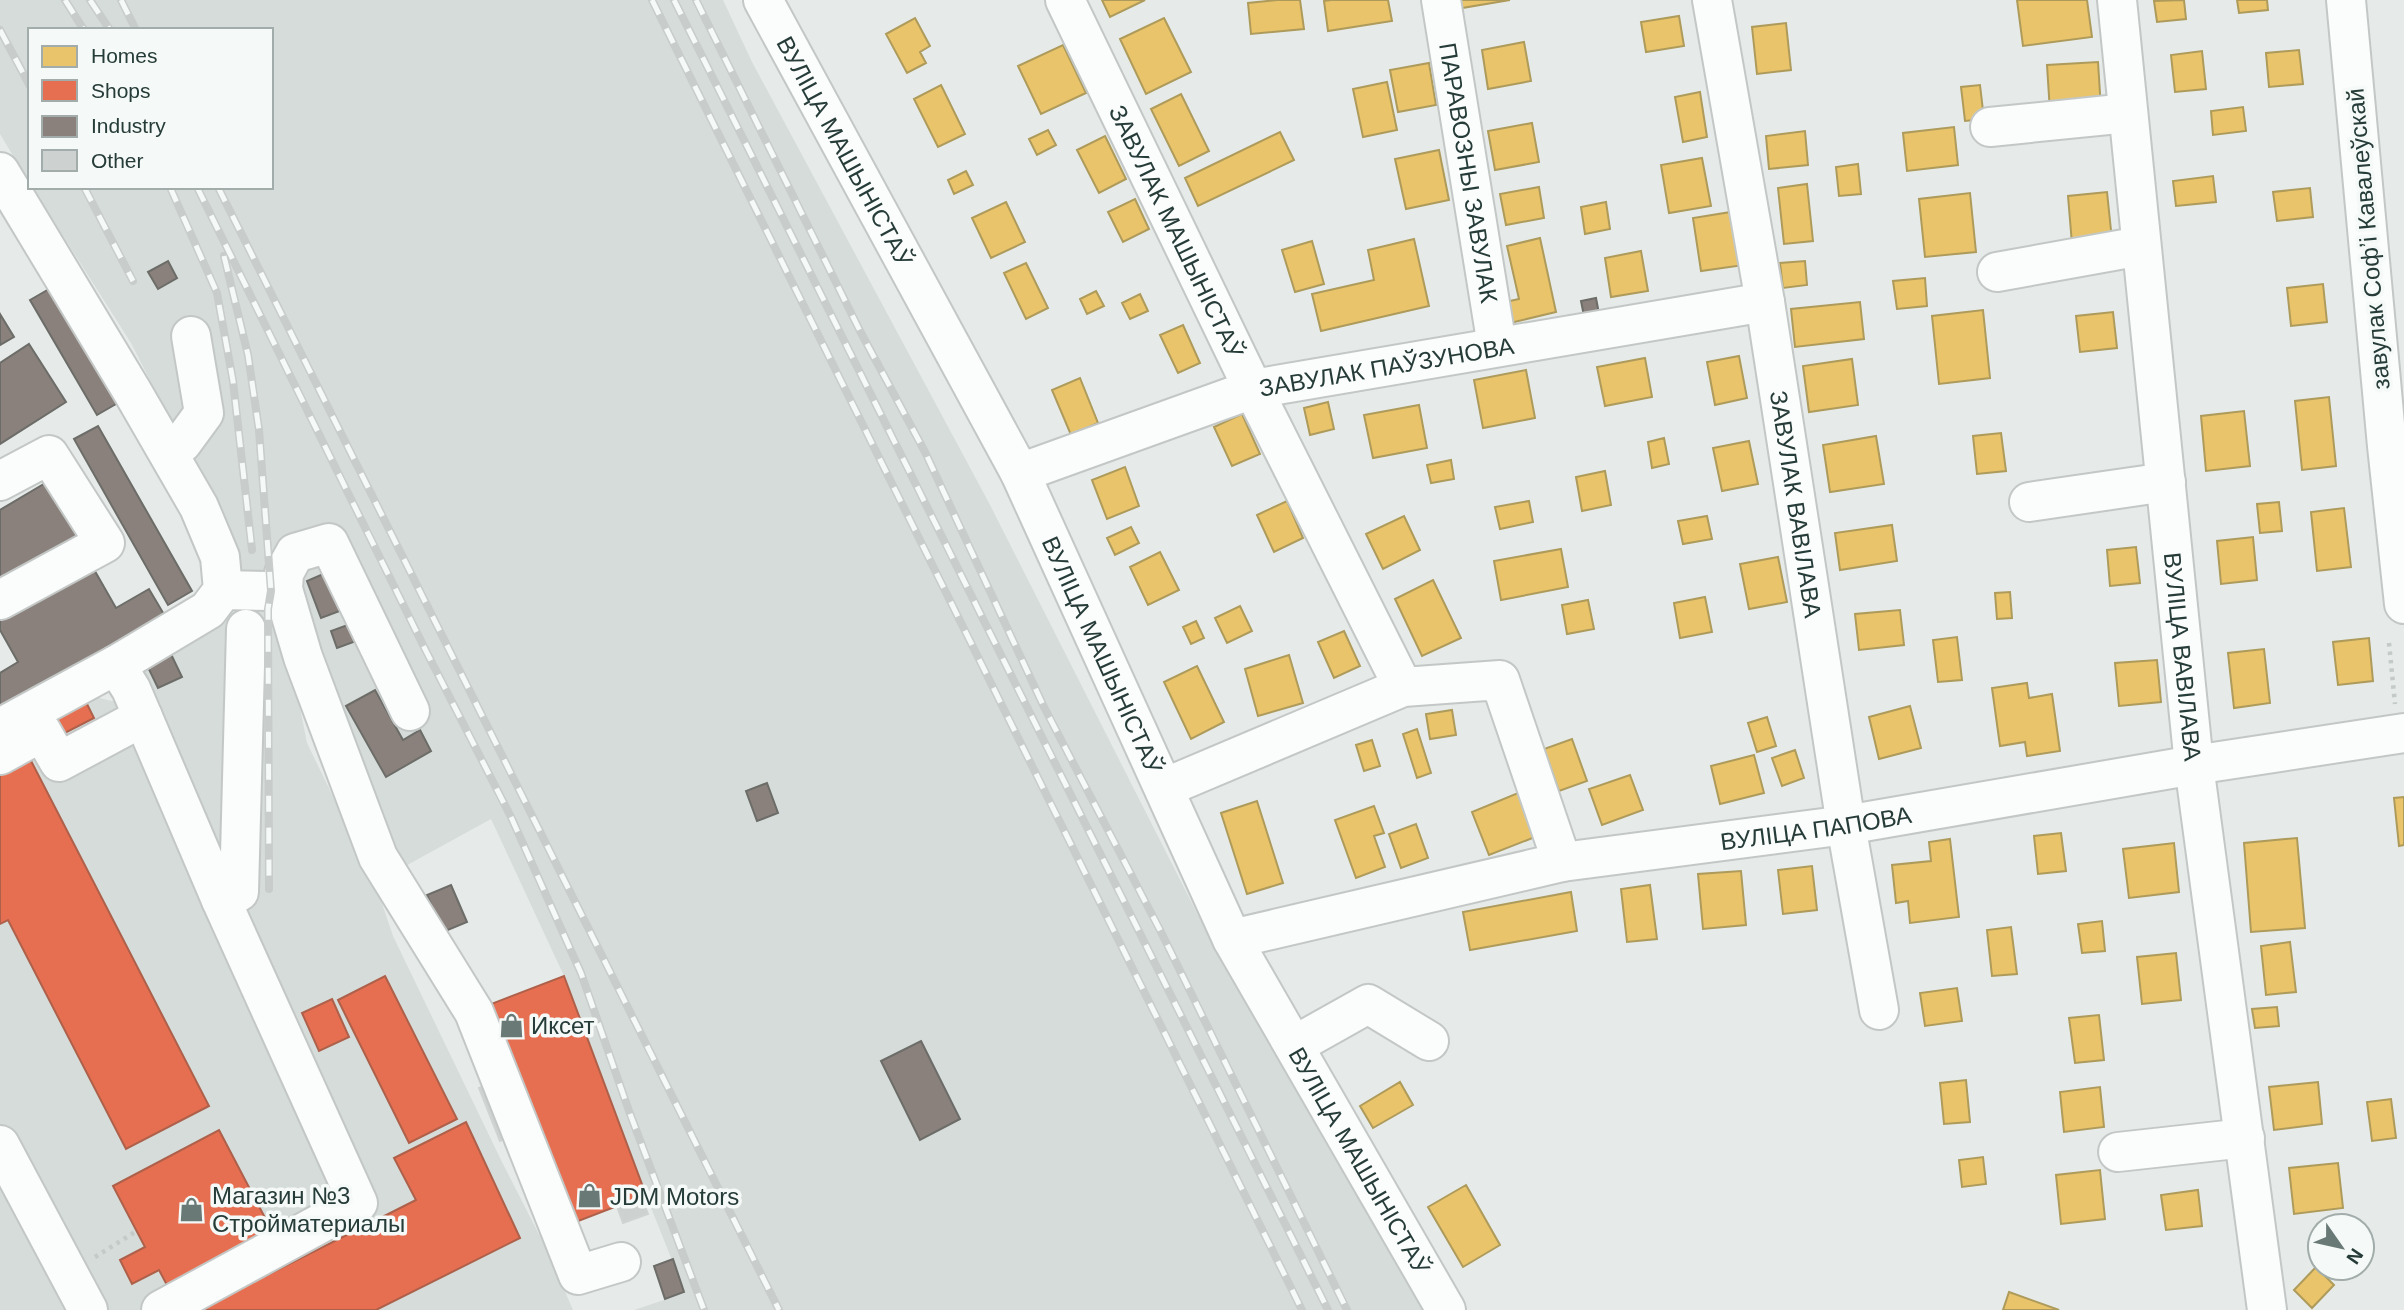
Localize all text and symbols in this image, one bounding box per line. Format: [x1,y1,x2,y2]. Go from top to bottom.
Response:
legend [28,28,273,189]
street label: ВУЛІЦА МАШЫНІСТАЎ [772,32,919,271]
street label: ПАРАВОЗНЫ ЗАВУЛАК [1435,41,1503,305]
text: Homes [91,44,158,67]
text: Shops [91,79,151,102]
street label: завулак Софʼі Кавалеўскай [2341,87,2395,391]
street label: ЗАВУЛАК МАШЫНІСТАЎ [1104,101,1250,363]
text: Industry [91,114,166,137]
text: Other [91,149,144,172]
street label: ЗАВУЛАК ПАЎЗУНОВА [1257,331,1516,401]
street label: ЗАВУЛАК ВАВІЛАВА [1765,388,1827,619]
street label: ВУЛІЦА МАШЫНІСТАЎ [1037,532,1169,778]
street label: ВУЛІЦА ВАВІЛАВА [2159,551,2207,762]
street label: ВУЛІЦА ПАПОВА [1719,800,1913,855]
shop icon: Иксет [497,1011,525,1039]
place label: Иксет [531,1012,595,1039]
street label: ВУЛІЦА МАШЫНІСТАЎ [1284,1042,1436,1279]
place label: Магазин №3 Стройматериалы [212,1182,405,1237]
shop icon: JDM Motors [576,1182,604,1210]
place label: JDM Motors [610,1183,739,1210]
shop icon: Магазин №3 Стройматериалы [178,1195,206,1223]
north arrow [2306,1212,2376,1282]
text: N [2342,1245,2367,1268]

